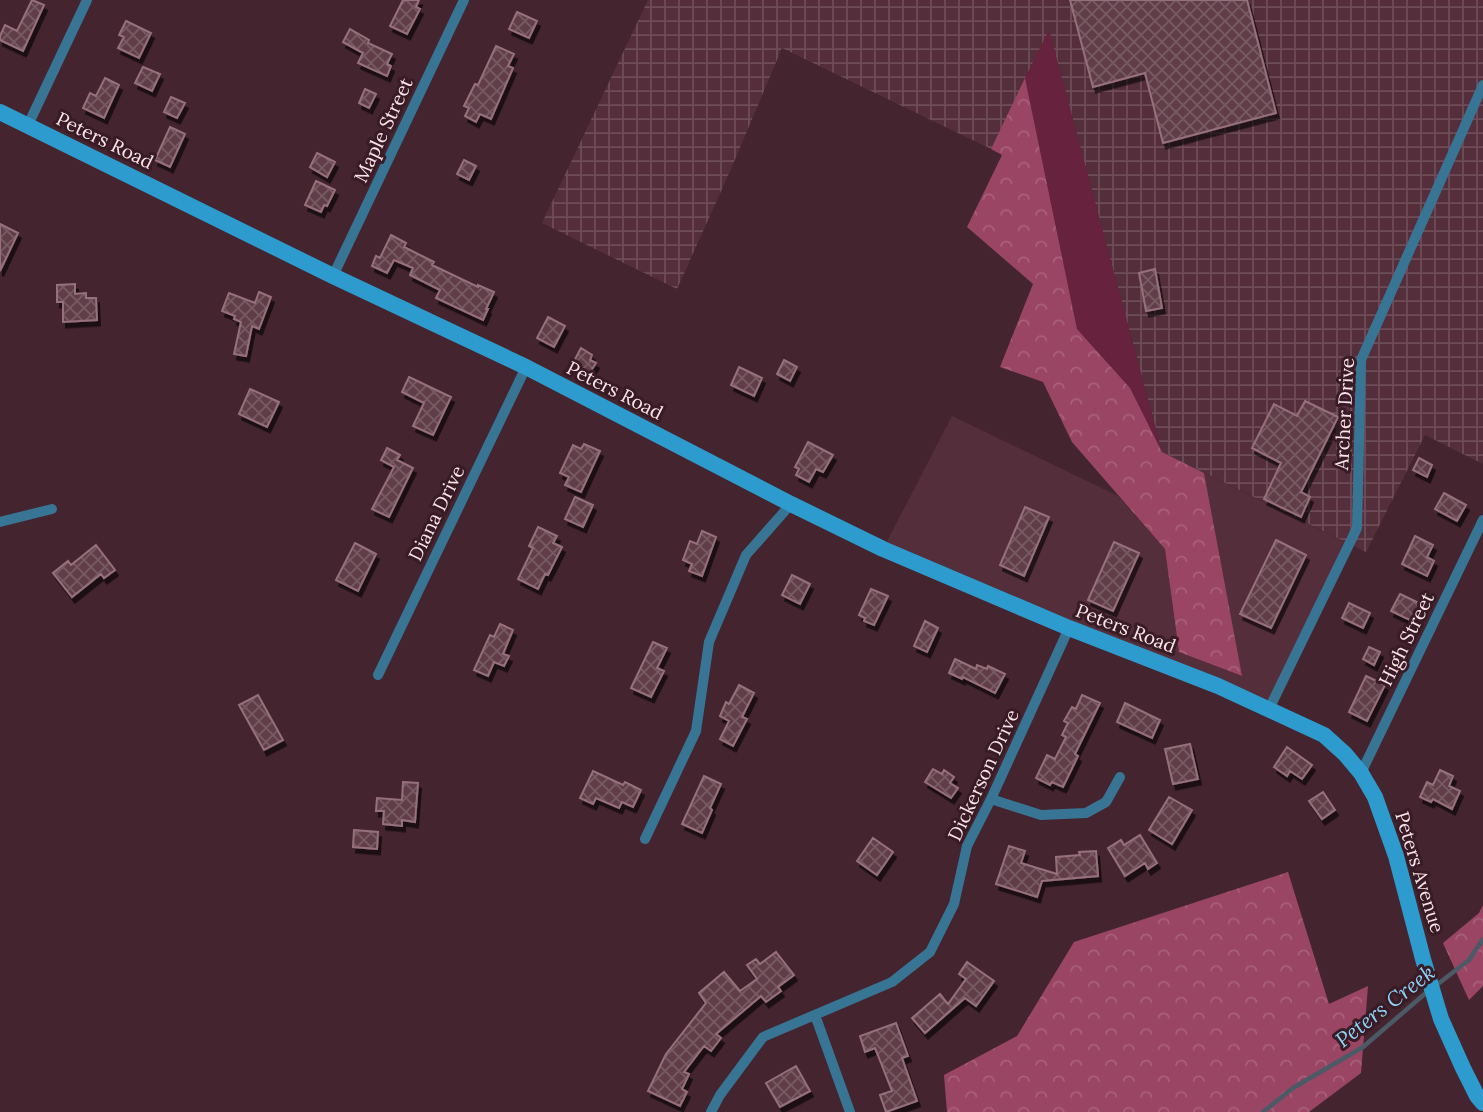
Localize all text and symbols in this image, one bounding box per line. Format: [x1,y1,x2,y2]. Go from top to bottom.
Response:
street label: Maple Street [348,73,418,186]
street label: Peters Road [52,106,158,174]
street label: Peters Road [563,355,667,425]
street label: Archer Drive [1329,357,1359,472]
street label: Diana Drive [403,461,469,565]
street label: High Street [1373,588,1439,690]
street label: Peters Road [1073,598,1179,658]
street label: Dickerson Drive [942,706,1024,844]
street label: Peters Avenue [1390,808,1450,936]
water label: Peters Creek [1330,959,1440,1053]

